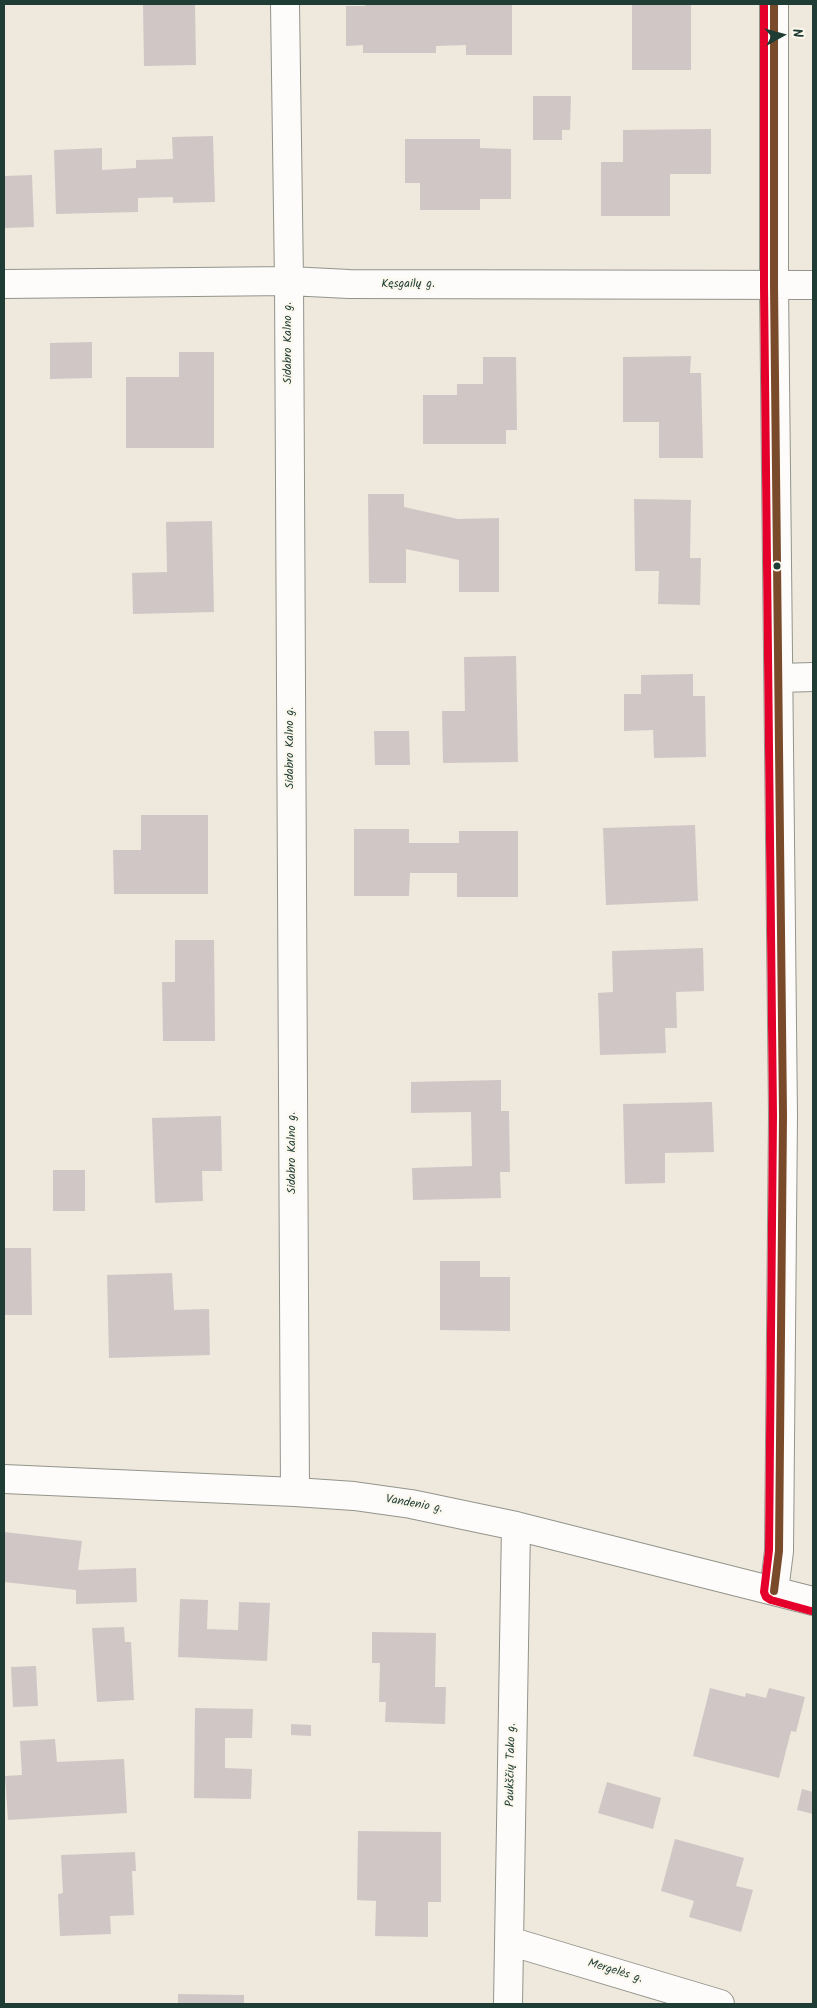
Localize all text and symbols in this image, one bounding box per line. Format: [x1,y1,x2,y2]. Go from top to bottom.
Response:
north arrow [757,10,807,60]
text: N [785,27,808,39]
street label: Kęsgailų g. [381,278,435,292]
street label: Sidabro Kalno g. [282,302,296,384]
unlabelled marker [772,561,782,571]
street label: Sidabro Kalno g. [284,707,298,789]
street label: Sidabro Kalno g. [286,1112,300,1194]
street label: Vandenio g. [384,1493,444,1517]
street label: Paukščių Tako g. [504,1723,520,1807]
street label: Mergelės g. [586,1957,644,1987]

